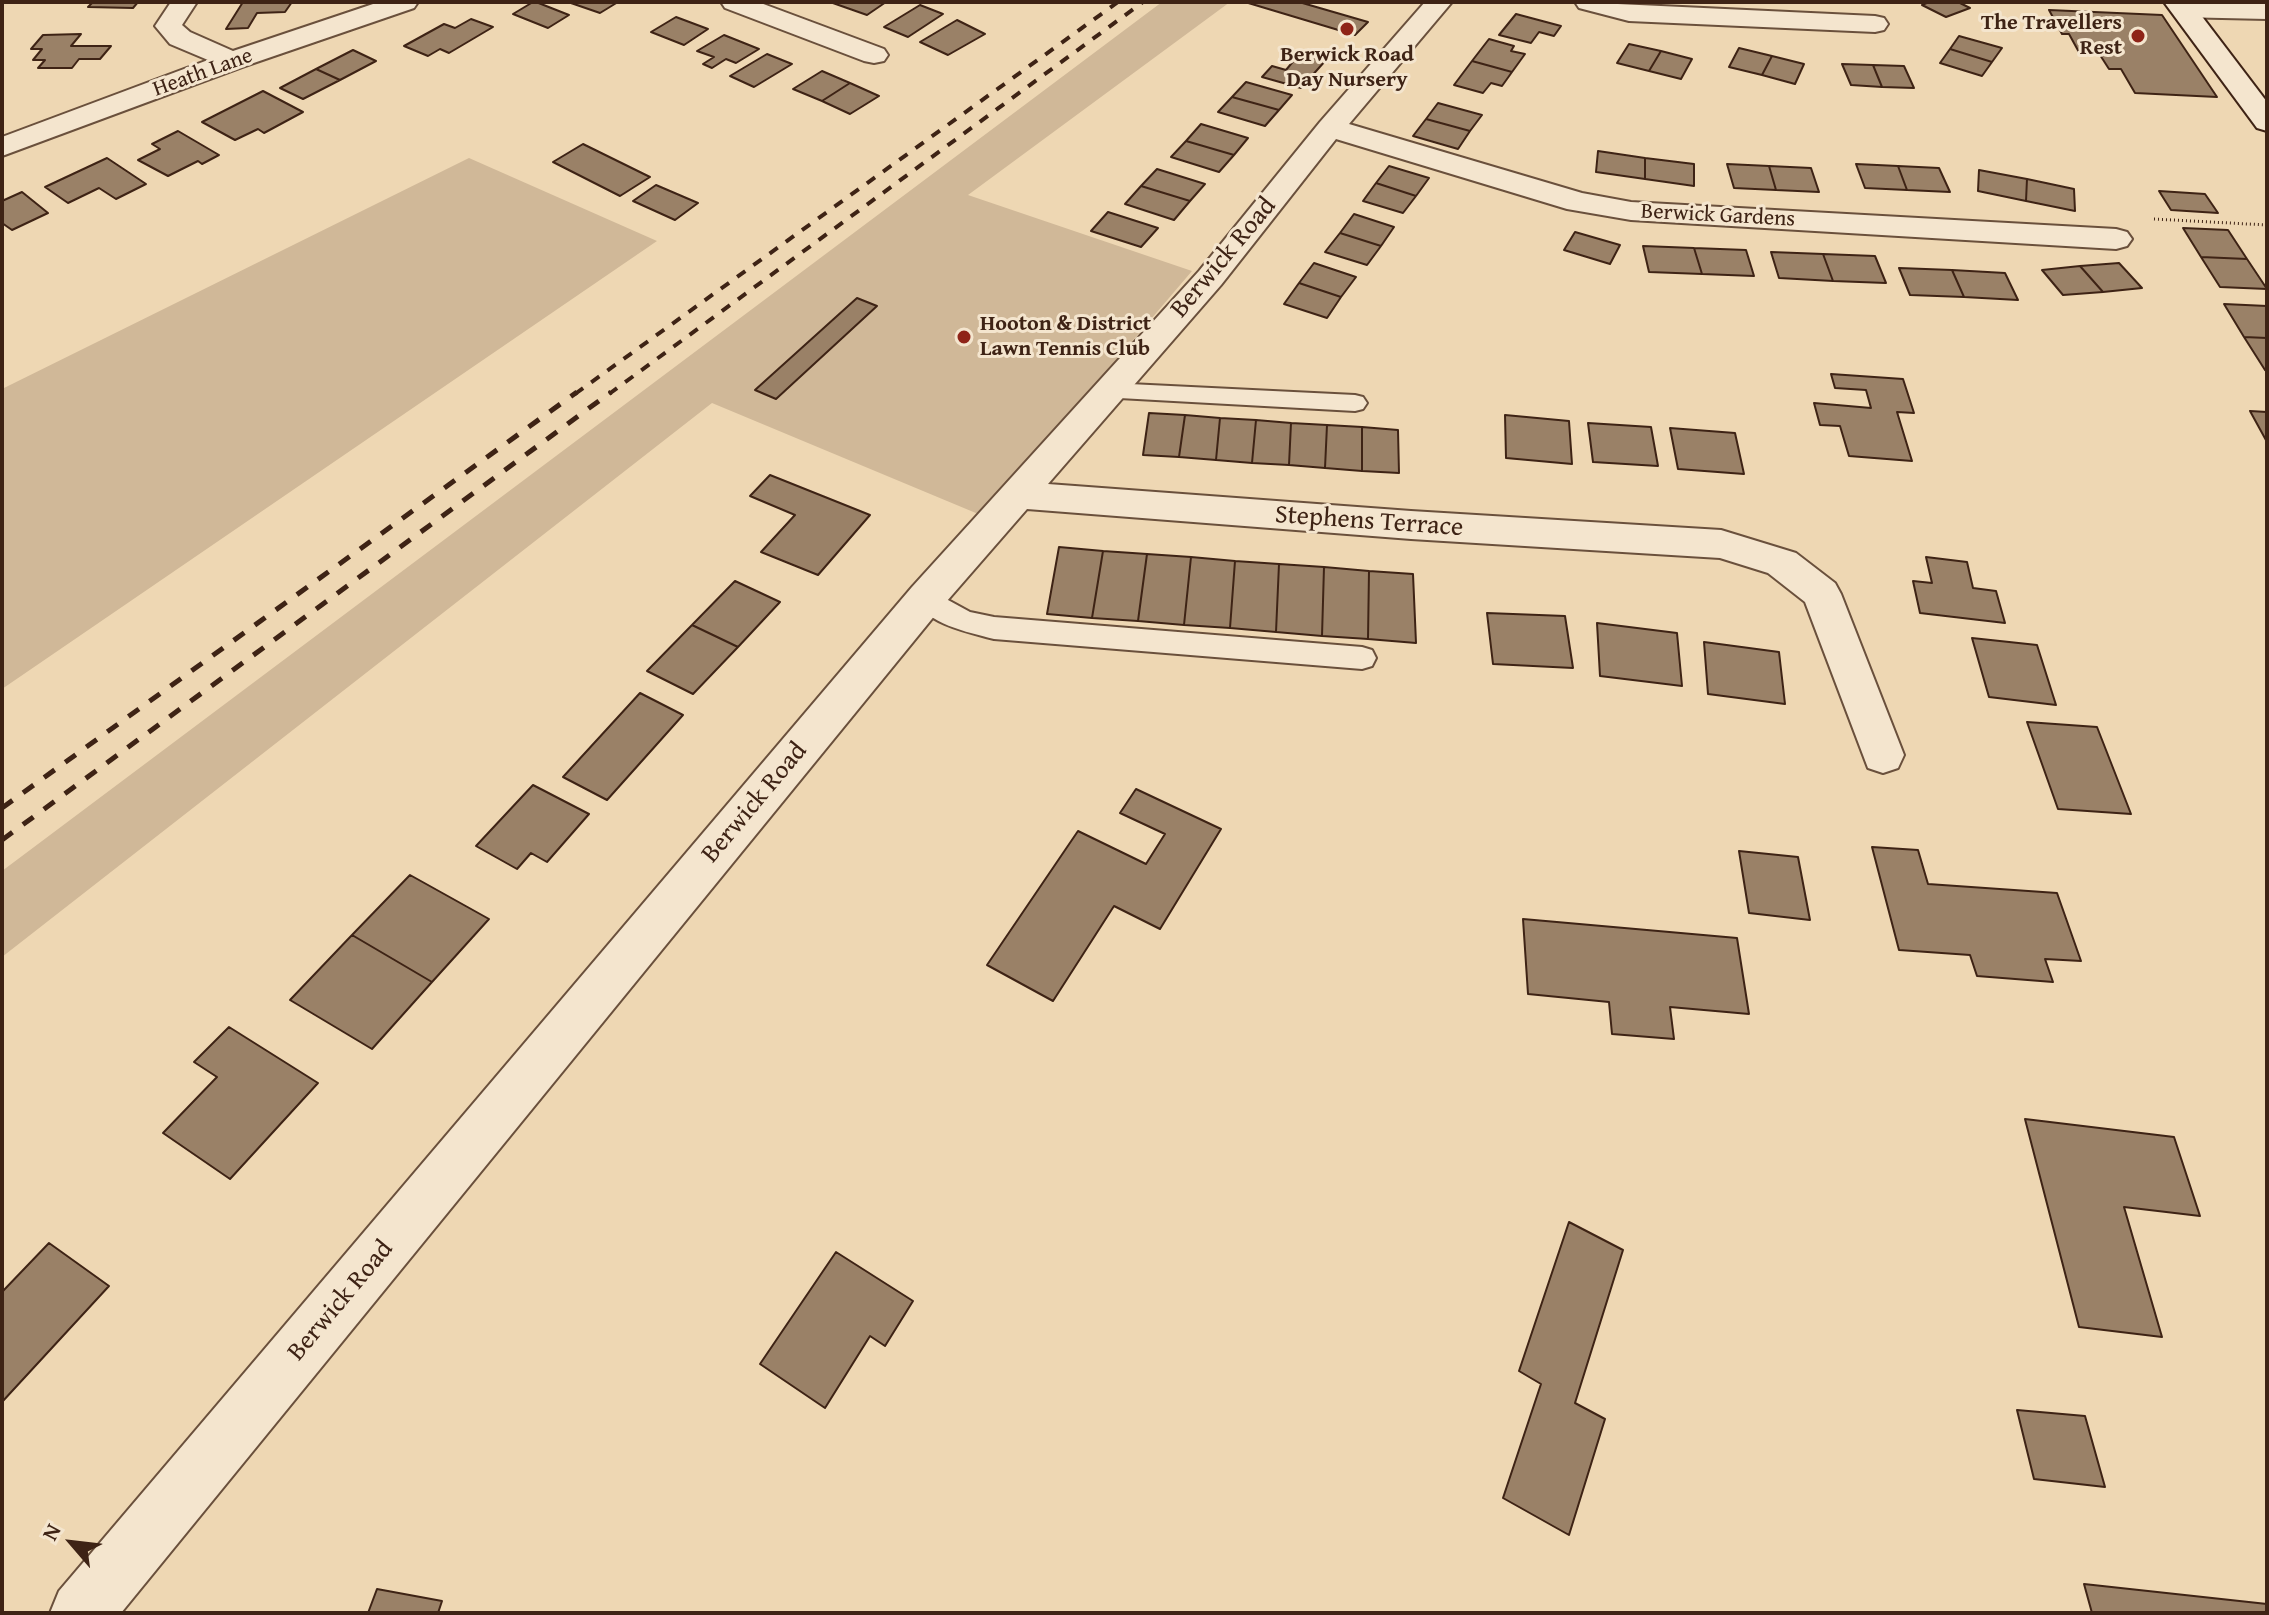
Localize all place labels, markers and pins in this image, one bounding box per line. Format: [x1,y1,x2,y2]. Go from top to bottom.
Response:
place label: The Travellers Rest [1981,10,2122,62]
marker: Berwick Road Day Nursery [1338,20,1356,38]
marker: The Travellers Rest [2129,27,2147,45]
place label: Berwick Road Day Nursery [1280,42,1414,94]
place label: Hooton & District Lawn Tennis Club [980,311,1151,362]
marker: Hooton & District Lawn Tennis Club [955,328,973,346]

